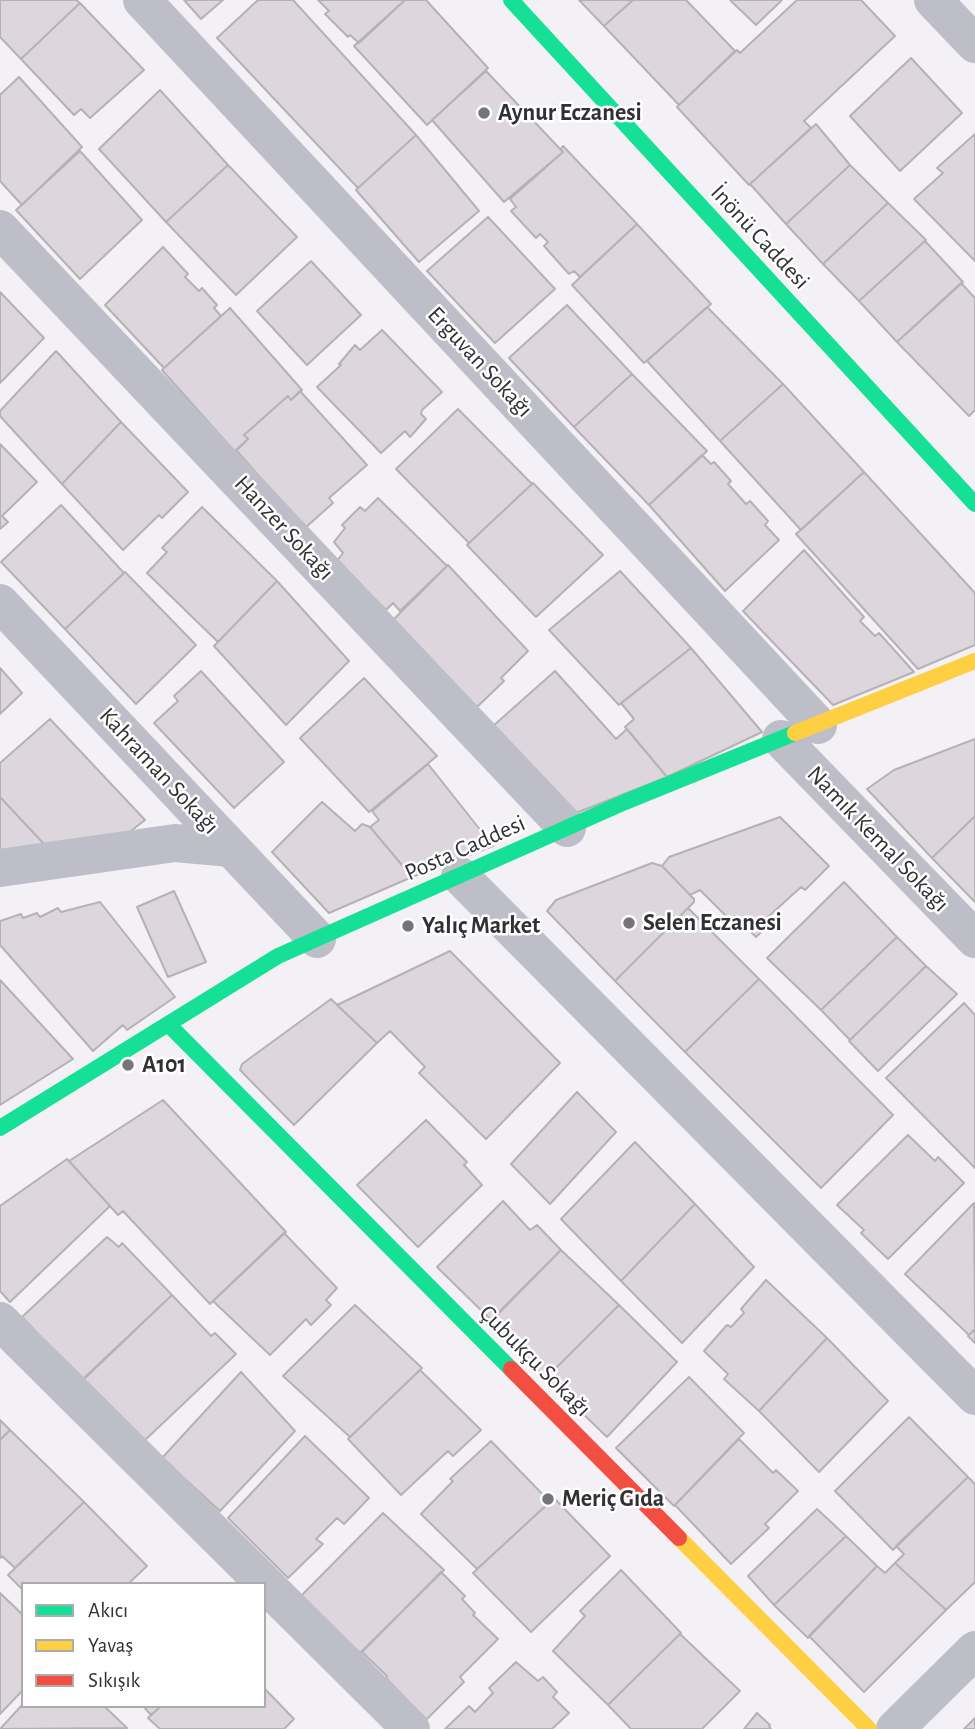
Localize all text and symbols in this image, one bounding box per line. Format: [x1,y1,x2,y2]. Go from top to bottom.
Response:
place label: Aynur Eczanesi [498,99,642,127]
marker: Aynur Eczanesi [476,105,492,121]
street label: İnönü Caddesi [704,179,816,295]
street label: Erguvan Sokağı [421,300,539,424]
street label: Hanzer Sokağı [228,469,340,587]
street label: Kahraman Sokağı [93,702,225,840]
street label: Namık Kemal Sokağı [801,760,955,918]
street label: Posta Caddesi [400,809,530,887]
place label: Selen Eczanesi [643,909,782,937]
place label: Yalıç Market [422,912,540,940]
marker: Selen Eczanesi [621,915,637,931]
marker: Yalıç Market [400,918,416,934]
place label: A101 [142,1051,186,1079]
marker: A101 [120,1057,136,1073]
street label: Çubukçu Sokağı [473,1299,597,1423]
place label: Meriç Gıda [562,1485,664,1513]
marker: Meriç Gıda [540,1491,556,1507]
legend [21,1582,266,1708]
text: Akıcı [88,1600,128,1621]
text: Yavaş [88,1635,133,1656]
text: Sıkışık [88,1670,140,1691]

